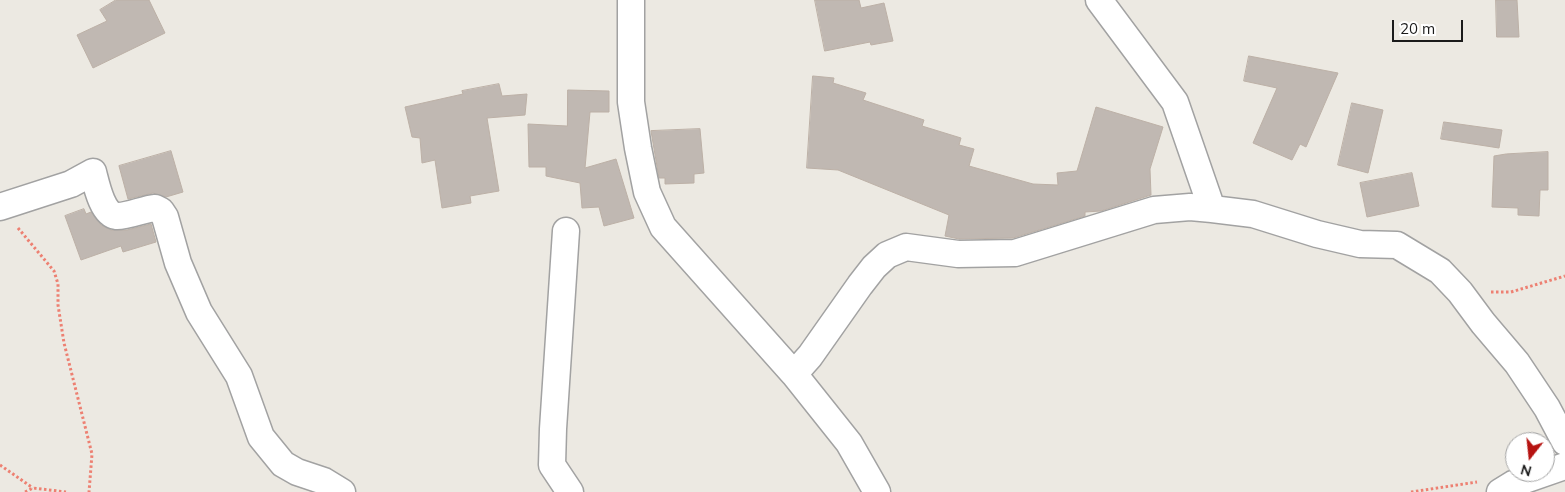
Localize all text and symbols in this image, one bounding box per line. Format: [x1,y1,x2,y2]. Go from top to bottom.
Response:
scale bar [1395,10,1466,42]
text: 20 m [1400,19,1435,38]
north arrow [1505,432,1555,482]
text: N [1519,460,1534,481]

